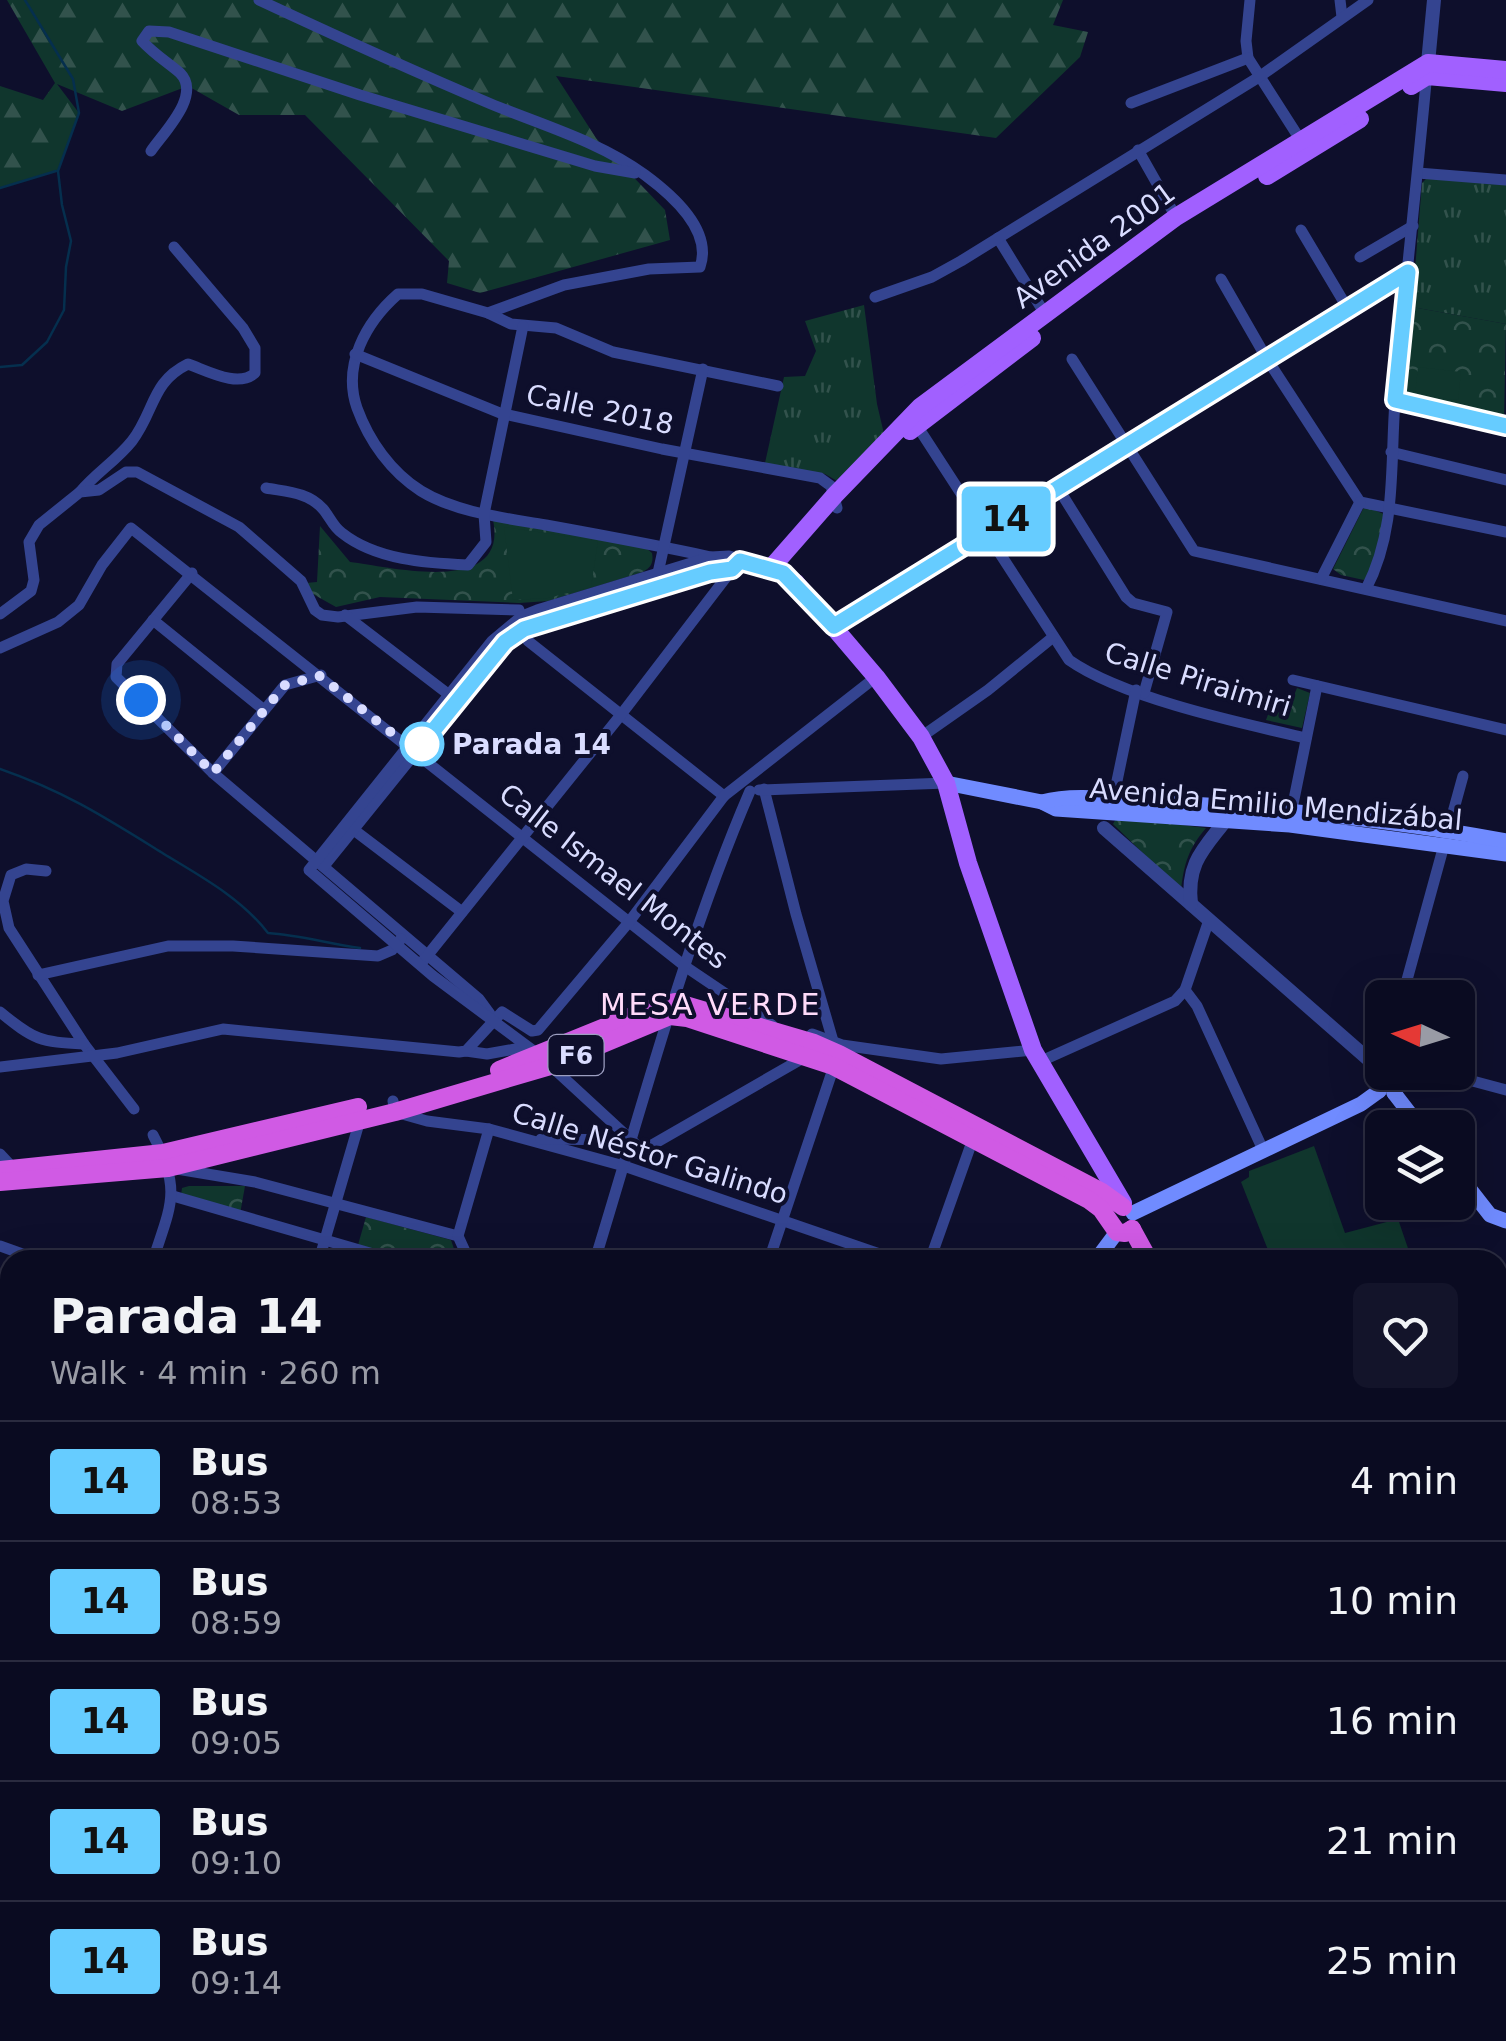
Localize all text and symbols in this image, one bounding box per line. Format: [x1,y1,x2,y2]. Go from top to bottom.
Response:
street label: Avenida 2001 [1007,176,1182,315]
street label: Calle 2018 [523,378,677,441]
line badge: 14 [961,486,1051,552]
text: 14 [982,499,1030,539]
street label: Calle Piraimiri [1101,635,1295,724]
your location [116,675,166,725]
marker: Parada 14 [401,723,443,765]
place label: Parada 14 [452,728,611,761]
street label: Avenida Emilio Mendizábal [1088,772,1464,837]
street label: Calle Ismael Montes [493,777,735,976]
north arrow [1365,980,1475,1090]
map controls [1365,980,1475,1220]
district label: MESA VERDE [600,987,822,1022]
road number: F6 [548,1035,604,1075]
street label: Calle Néstor Galindo [508,1096,792,1211]
button: layers [1365,1110,1475,1220]
button: heart [1353,1283,1458,1388]
text: Parada 14 [50,1288,323,1344]
text: Walk · 4 min · 260 m [50,1354,381,1392]
text: Bus [190,1440,269,1484]
text: 4 min [1350,1459,1458,1503]
text: 14 [81,1461,129,1501]
text: 08:53 [190,1484,282,1522]
text: Bus [190,1560,269,1604]
text: 10 min [1326,1579,1458,1623]
text: 14 [81,1581,129,1621]
text: 08:59 [190,1604,282,1642]
text: Bus [190,1680,269,1724]
text: 16 min [1326,1699,1458,1743]
text: 14 [81,1701,129,1741]
text: 09:05 [190,1724,282,1762]
text: Bus [190,1800,269,1844]
text: 21 min [1326,1819,1458,1863]
text: 14 [81,1821,129,1861]
text: 09:10 [190,1844,282,1882]
text: Bus [190,1920,269,1964]
text: 25 min [1326,1939,1458,1983]
text: 14 [81,1941,129,1981]
text: 09:14 [190,1964,282,2002]

